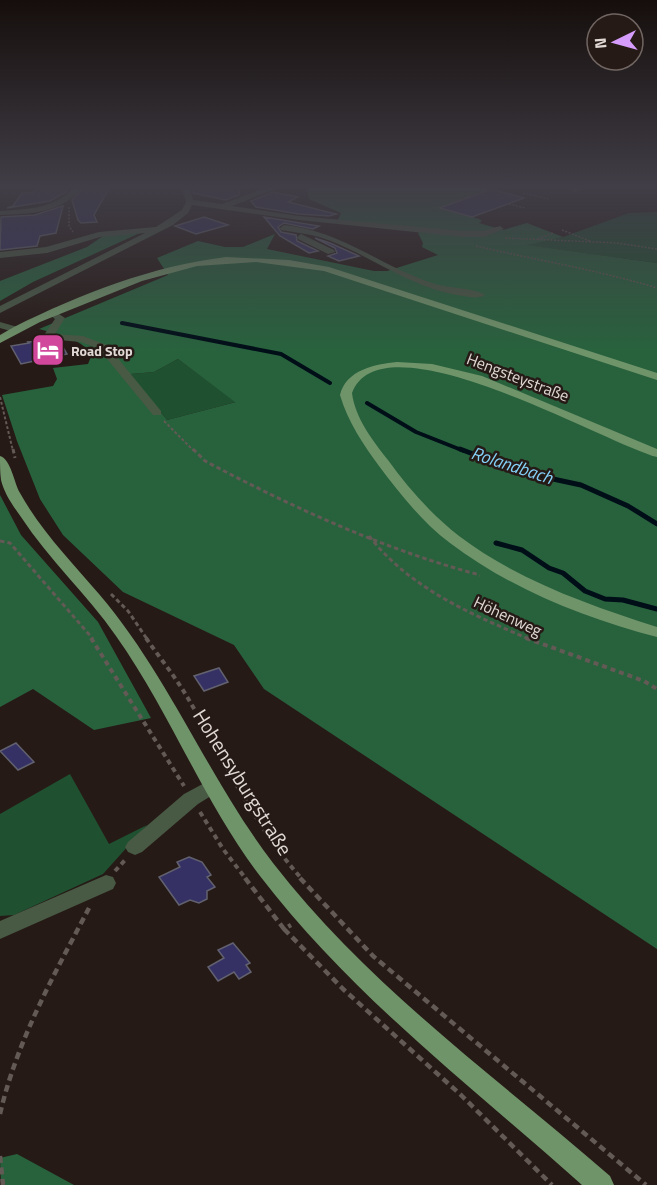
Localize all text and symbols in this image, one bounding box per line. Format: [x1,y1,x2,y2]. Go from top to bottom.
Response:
north arrow [585,12,645,72]
text: N [588,37,612,50]
hotel icon: Road Stop [30,332,66,368]
place label: Road Stop [71,340,133,361]
street label: Hengsteystraße [463,346,573,408]
water label: Rolandbach [468,439,557,491]
street label: Höhenweg [470,590,546,642]
street label: Hohensyburgstraße [186,703,300,861]

